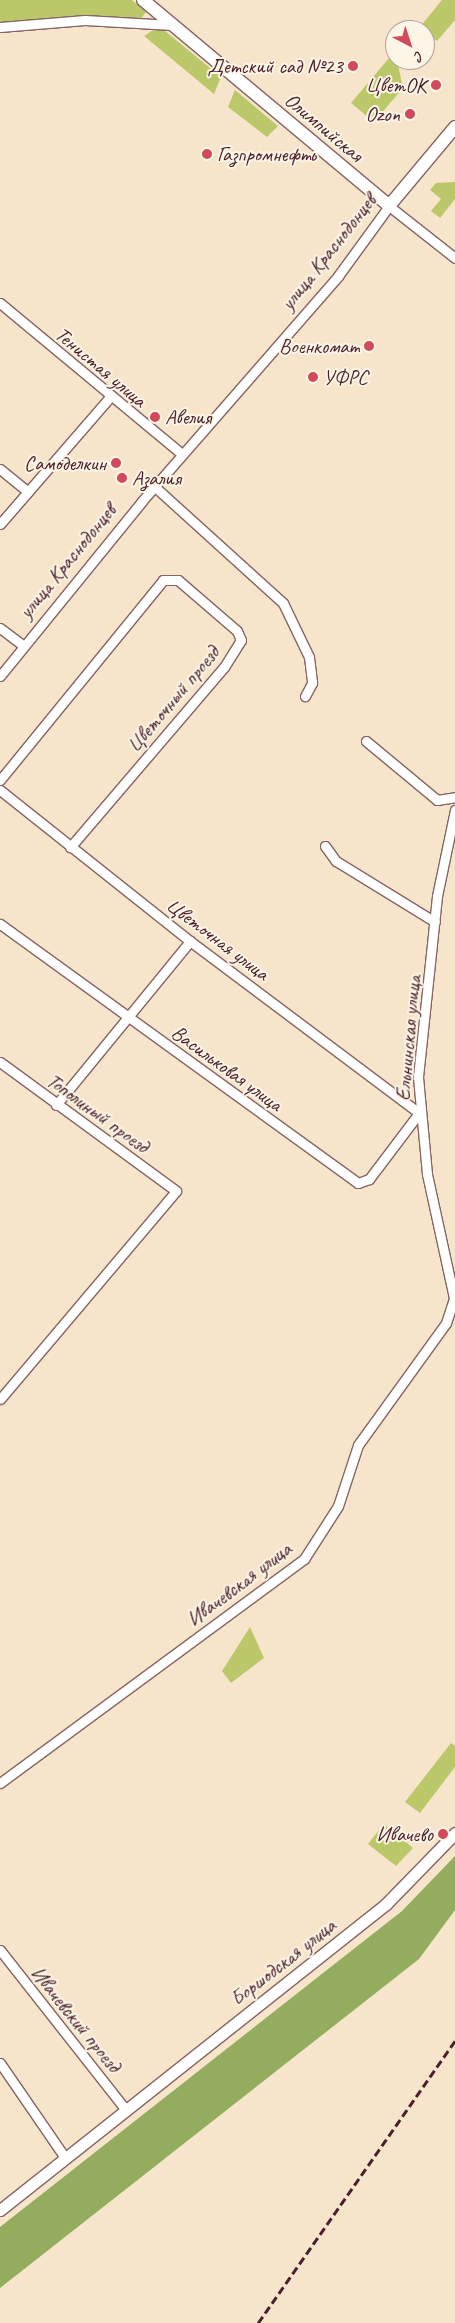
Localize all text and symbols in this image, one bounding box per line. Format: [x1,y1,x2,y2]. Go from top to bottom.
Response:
north arrow [385,20,435,70]
text: С [411,47,427,65]
place label: Детский сад №23 [208,53,343,79]
marker: Детский сад №23 [347,60,359,72]
place label: ЦветОК [366,72,426,98]
marker: ЦветОК [430,79,442,91]
street label: Олимпийская [280,87,368,167]
place label: Ozon [365,101,400,127]
marker: Ozon [404,108,416,120]
place label: Газпромнефть [217,141,316,167]
marker: Газпромнефть [201,148,213,160]
street label: улица Краснодонцев [275,188,381,316]
street label: Тенистая улица [50,321,152,413]
place label: Военкомат [279,333,359,359]
marker: Военкомат [363,340,375,352]
place label: УФРС [323,364,367,390]
marker: УФРС [307,371,319,383]
place label: Авелия [165,404,211,430]
marker: Авелия [149,411,161,423]
place label: Самоделкин [24,450,106,476]
marker: Самоделкин [110,457,122,469]
place label: Азалия [132,465,181,491]
marker: Азалия [116,472,128,484]
street label: улица Краснодонцев [13,498,121,624]
street label: Цветочный проезд [121,641,225,757]
street label: Цветочная улица [161,892,275,986]
street label: Ельнинская улица [390,974,426,1102]
street label: Васильковая улица [166,1019,288,1117]
street label: Тополиный проезд [42,1067,154,1159]
street label: Ивачевская улица [181,1536,297,1632]
place label: Ивачево [376,1821,433,1847]
marker: Ивачево [437,1828,449,1840]
street label: Боршодская улица [225,1913,341,2011]
street label: Ивачевский проезд [26,1961,126,2077]

